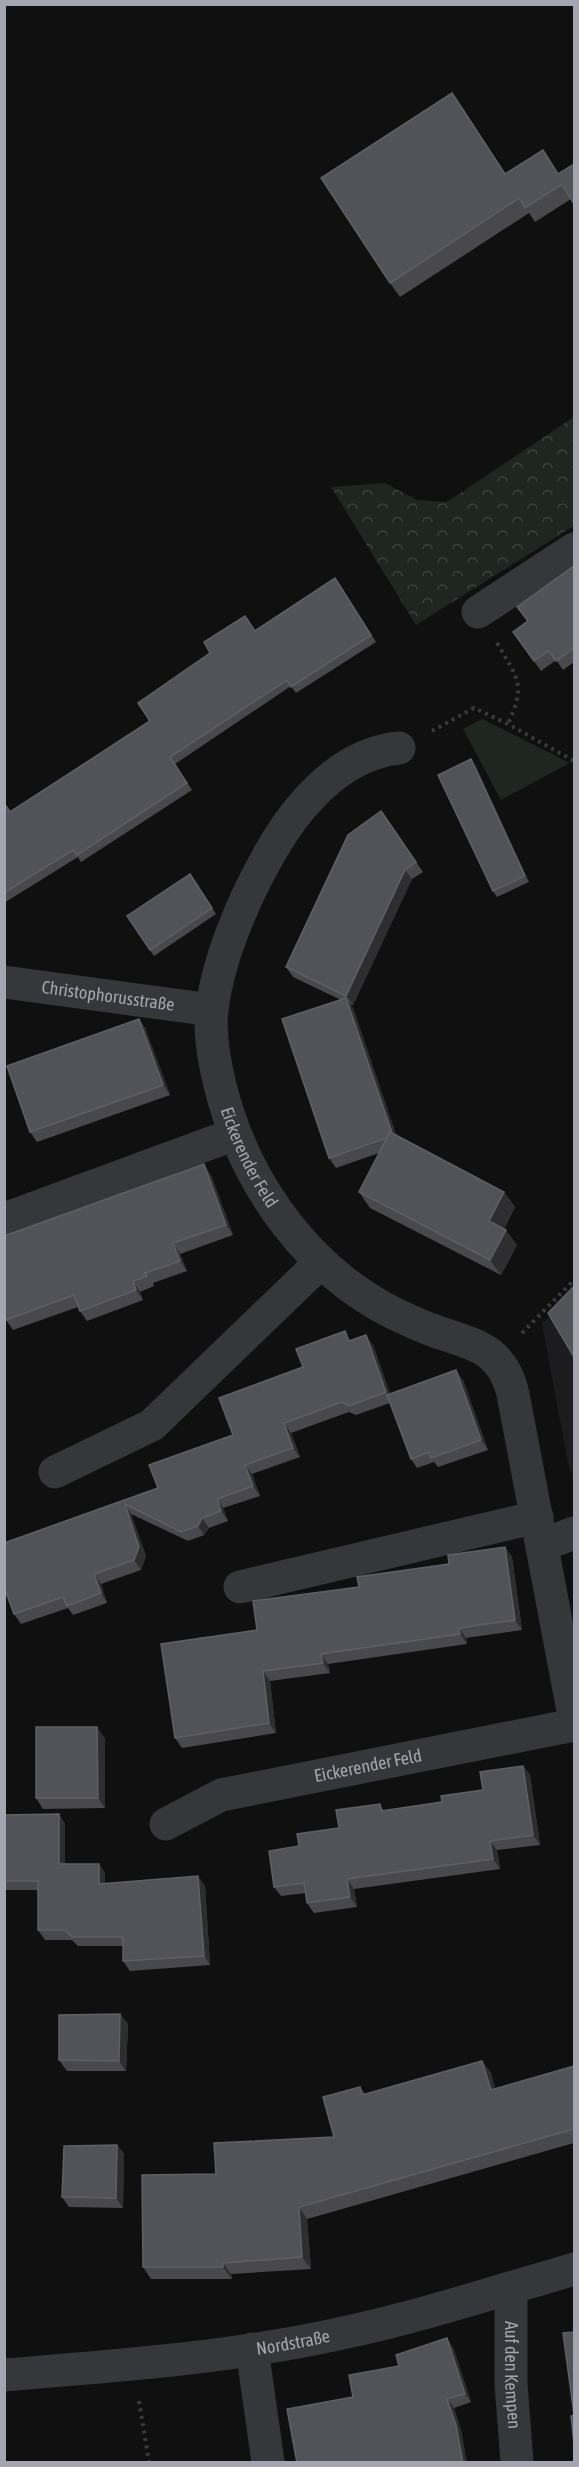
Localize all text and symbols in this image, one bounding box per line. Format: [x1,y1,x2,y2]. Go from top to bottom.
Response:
street label: Christophorusstraße [40,976,176,1015]
street label: Eickerender Feld [217,1104,283,1211]
street label: Eickerender Feld [312,1744,423,1786]
street label: Auf den Kempen [501,2321,525,2430]
street label: Nordstraße [255,2325,332,2359]

